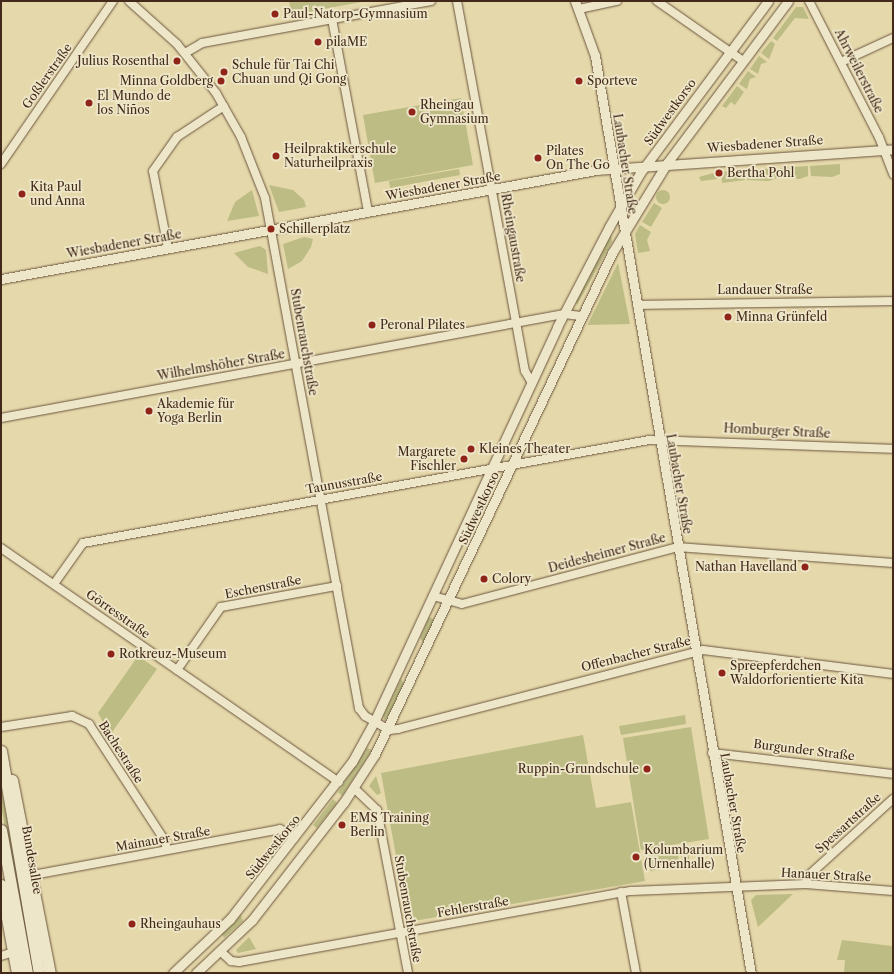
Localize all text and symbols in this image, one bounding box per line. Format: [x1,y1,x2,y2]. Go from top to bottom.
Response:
place label: Paul-Natorp-Gymnasium [283,7,428,21]
marker: Paul-Natorp-Gymnasium [270,9,280,19]
street label: Ahrweilerstraße [832,26,886,116]
place label: pilaME [326,35,367,49]
marker: pilaME [313,37,323,47]
street label: Goßlerstraße [19,41,75,111]
place label: Julius Rosenthal [77,54,169,68]
marker: Julius Rosenthal [172,56,182,66]
place label: Schule für Tai Chi Chuan und Qi Gong [232,58,346,86]
marker: Schule für Tai Chi Chuan und Qi Gong [219,67,229,77]
place label: Minna Goldberg [119,74,213,88]
place label: Sporteve [587,74,638,88]
marker: Minna Goldberg [216,76,226,86]
marker: Sporteve [574,76,584,86]
street label: Südwestkorso [641,76,699,148]
place label: El Mundo de los Niños [97,89,171,117]
marker: El Mundo de los Niños [84,98,94,108]
place label: Rheingau Gymnasium [420,98,489,126]
marker: Rheingau Gymnasium [407,107,417,117]
street label: Laubacher Straße [610,113,640,215]
street label: Wiesbadener Straße [706,133,824,155]
place label: Heilpraktikerschule Naturheilpraxis [284,142,396,170]
place label: Pilates On The Go [546,144,610,172]
marker: Heilpraktikerschule Naturheilpraxis [271,151,281,161]
marker: Pilates On The Go [533,153,543,163]
place label: Bertha Pohl [727,166,794,180]
marker: Bertha Pohl [714,168,724,178]
street label: Wiesbadener Straße [384,169,502,203]
place label: Kita Paul und Anna [30,180,86,208]
marker: Kita Paul und Anna [17,189,27,199]
street label: Rheingaustraße [498,192,528,284]
place label: Schillerplatz [279,222,350,236]
marker: Schillerplatz [266,224,276,234]
street label: Wiesbadener Straße [65,227,183,261]
street label: Landauer Straße [717,283,813,297]
street label: Stubenrauchstraße [287,287,321,397]
place label: Minna Grünfeld [736,310,827,324]
marker: Minna Grünfeld [723,312,733,322]
place label: Peronal Pilates [380,318,465,332]
marker: Peronal Pilates [367,320,377,330]
street label: Wilhelmshöher Straße [156,347,286,383]
place label: Akademie für Yoga Berlin [157,397,234,425]
marker: Akademie für Yoga Berlin [144,406,154,416]
street label: Homburger Straße [723,421,831,441]
street label: Laubacher Straße [663,433,695,535]
place label: Kleines Theater [479,442,570,456]
marker: Kleines Theater [466,444,476,454]
place label: Margarete Fischler [397,445,456,473]
marker: Margarete Fischler [459,454,469,464]
street label: Taunusstraße [305,469,383,497]
street label: Südwestkorso [456,469,502,547]
street label: Deidesheimer Straße [547,530,667,576]
place label: Nathan Havelland [695,560,797,574]
marker: Nathan Havelland [800,562,810,572]
place label: Colory [492,572,531,586]
street label: Eschenstraße [224,573,302,601]
marker: Colory [479,574,489,584]
street label: Görresstraße [83,587,153,641]
street label: Offenbacher Straße [580,633,692,675]
place label: Rotkreuz-Museum [119,647,227,661]
marker: Rotkreuz-Museum [106,649,116,659]
place label: Spreepferdchen Waldorforientierte Kita [730,659,864,687]
marker: Spreepferdchen Waldorforientierte Kita [717,668,727,678]
street label: Bachestraße [96,718,146,786]
street label: Burgunder Straße [752,737,856,763]
street label: Laubacher Straße [717,752,749,854]
place label: Ruppin-Grundschule [518,762,639,776]
marker: Ruppin-Grundschule [642,764,652,774]
street label: Spessartstraße [812,790,884,856]
place label: EMS Training Berlin [350,811,429,839]
street label: Südwestkorso [243,812,303,882]
marker: EMS Training Berlin [337,820,347,830]
street label: Mainauer Straße [114,824,212,854]
street label: Bundesallee [19,825,45,895]
place label: Kolumbarium (Urnenhalle) [644,843,723,871]
marker: Kolumbarium (Urnenhalle) [631,852,641,862]
street label: Stubenrauchstraße [391,854,425,964]
street label: Hanauer Straße [780,865,872,885]
street label: Fehlerstraße [436,894,510,920]
place label: Rheingauhaus [140,917,221,931]
marker: Rheingauhaus [127,919,137,929]

